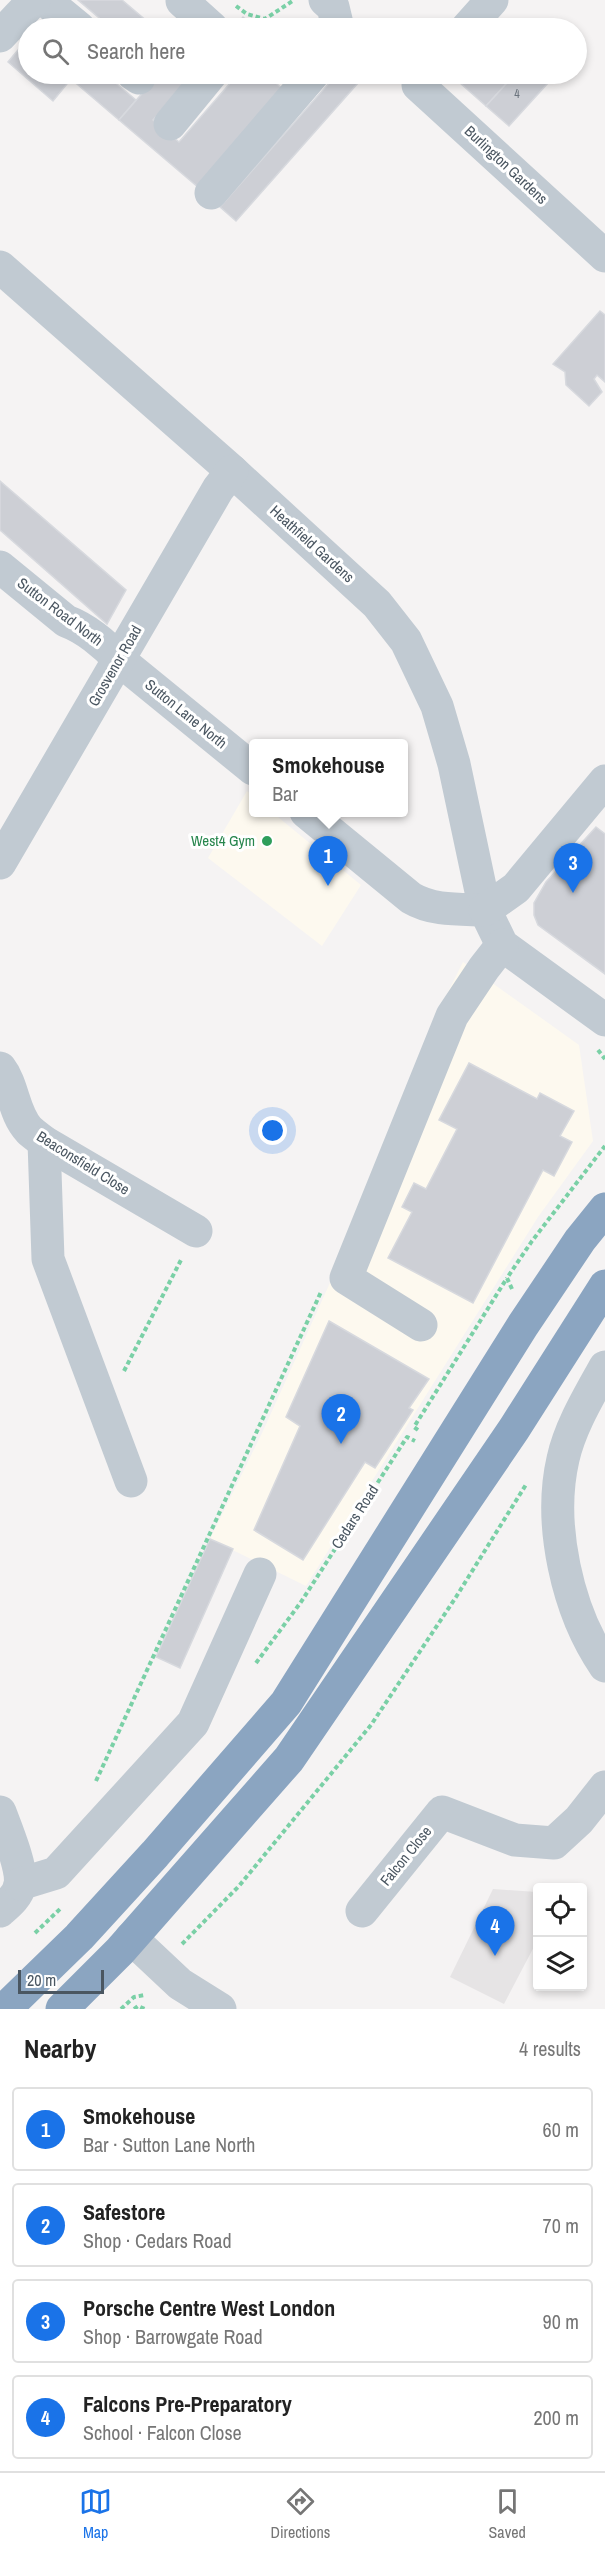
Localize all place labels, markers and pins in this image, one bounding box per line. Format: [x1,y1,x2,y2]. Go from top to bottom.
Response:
place label: West4 Gym [191,830,255,851]
marker: West4 Gym [260,834,274,848]
pin: 1 [308,836,348,886]
pin: 3 [554,844,592,893]
pin: 2 [322,1394,360,1444]
pin: 4 [476,1906,514,1956]

